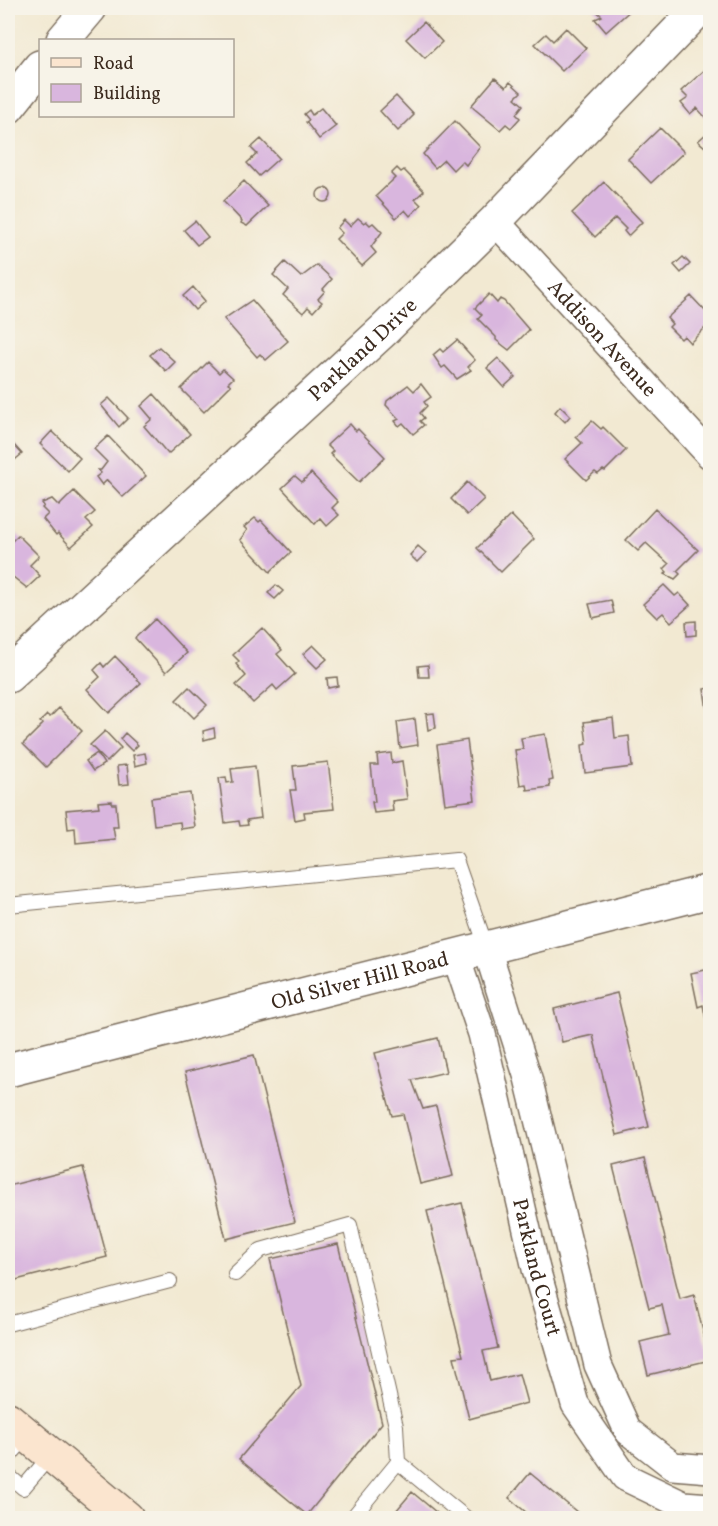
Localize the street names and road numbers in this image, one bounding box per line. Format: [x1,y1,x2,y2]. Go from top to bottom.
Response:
street label: Addison Avenue [540,274,663,404]
street label: Parkland Drive [303,292,424,409]
street label: Old Silver Hill Road [268,945,452,1018]
street label: Parkland Court [504,1196,568,1340]

